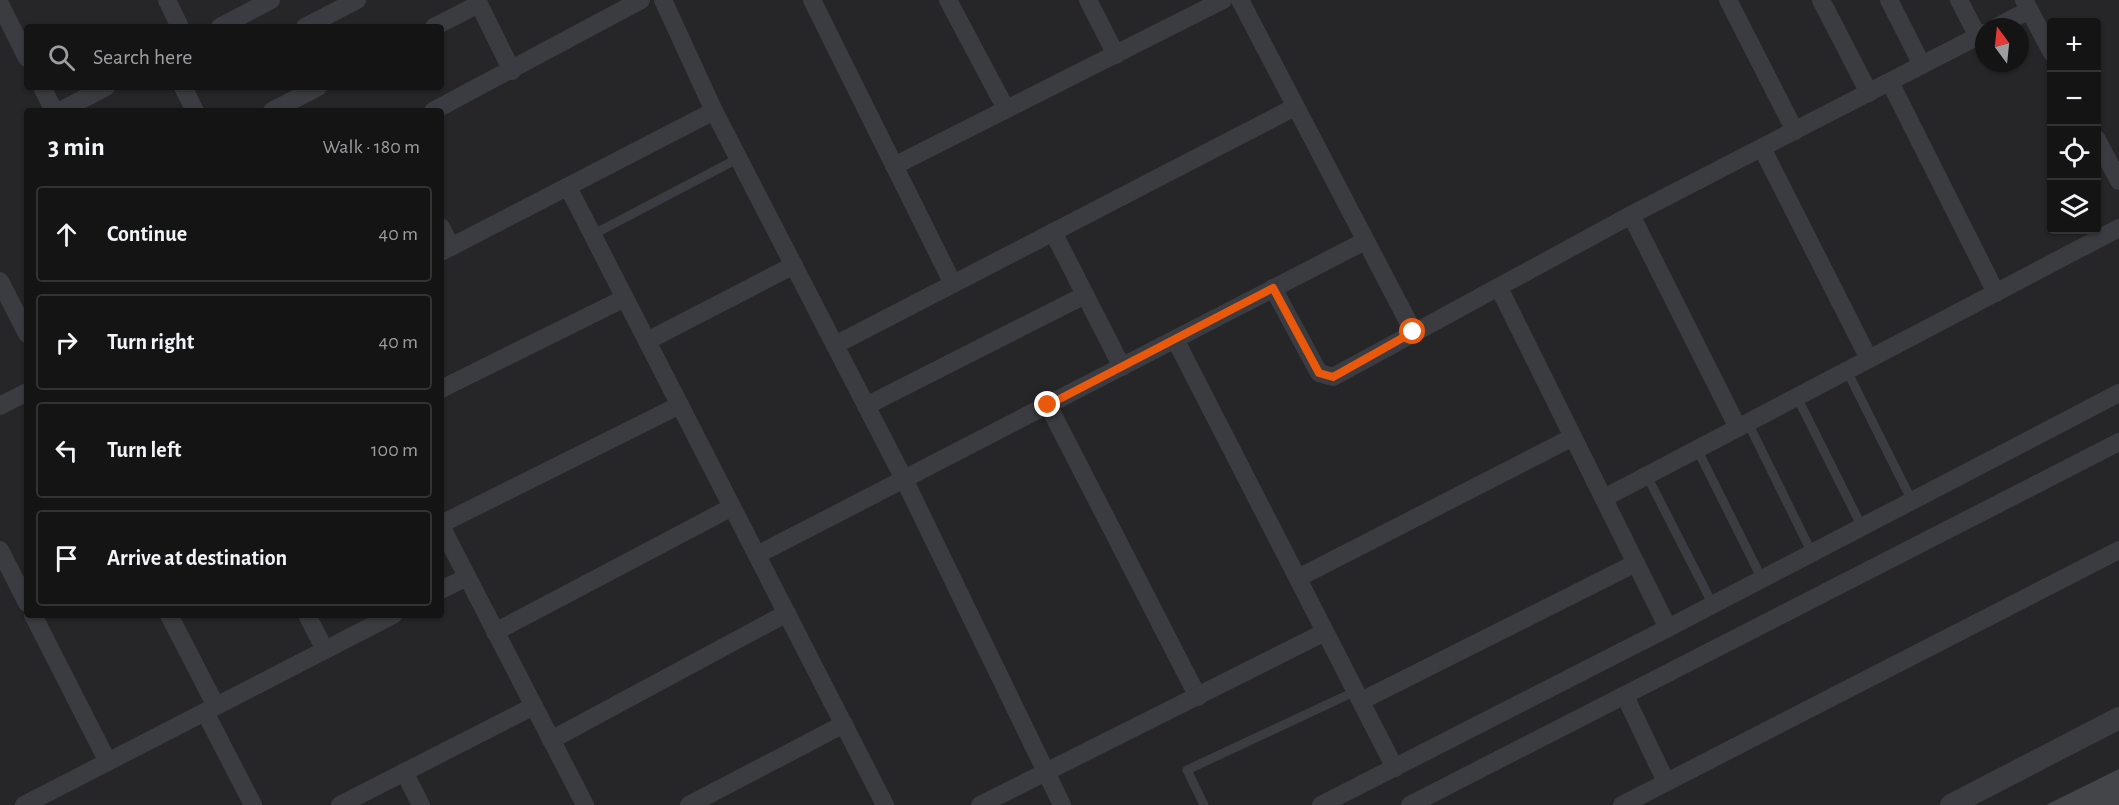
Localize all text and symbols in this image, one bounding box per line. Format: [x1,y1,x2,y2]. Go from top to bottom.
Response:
north arrow [1975,18,2029,72]
map controls [2047,18,2101,234]
button: + [2047,18,2101,72]
search box [24,24,444,90]
icon: search [45,41,78,74]
text: Search here [93,46,192,68]
button: − [2047,72,2101,126]
button: locate [2047,126,2101,180]
text: 3 min [48,134,105,160]
text: Walk · 180 m [323,137,420,157]
button: layers [2047,180,2101,234]
icon: ahead [50,218,83,251]
text: Continue [107,223,187,245]
text: 40 m [379,224,418,244]
route start [1399,318,1425,344]
icon: right [50,326,83,359]
text: Turn right [107,331,194,353]
text: 40 m [379,332,418,352]
route end [1034,391,1060,417]
icon: left [50,434,83,467]
text: Turn left [107,439,181,461]
text: 100 m [371,440,418,460]
icon: arrive [50,542,83,575]
text: Arrive at destination [107,547,287,569]

